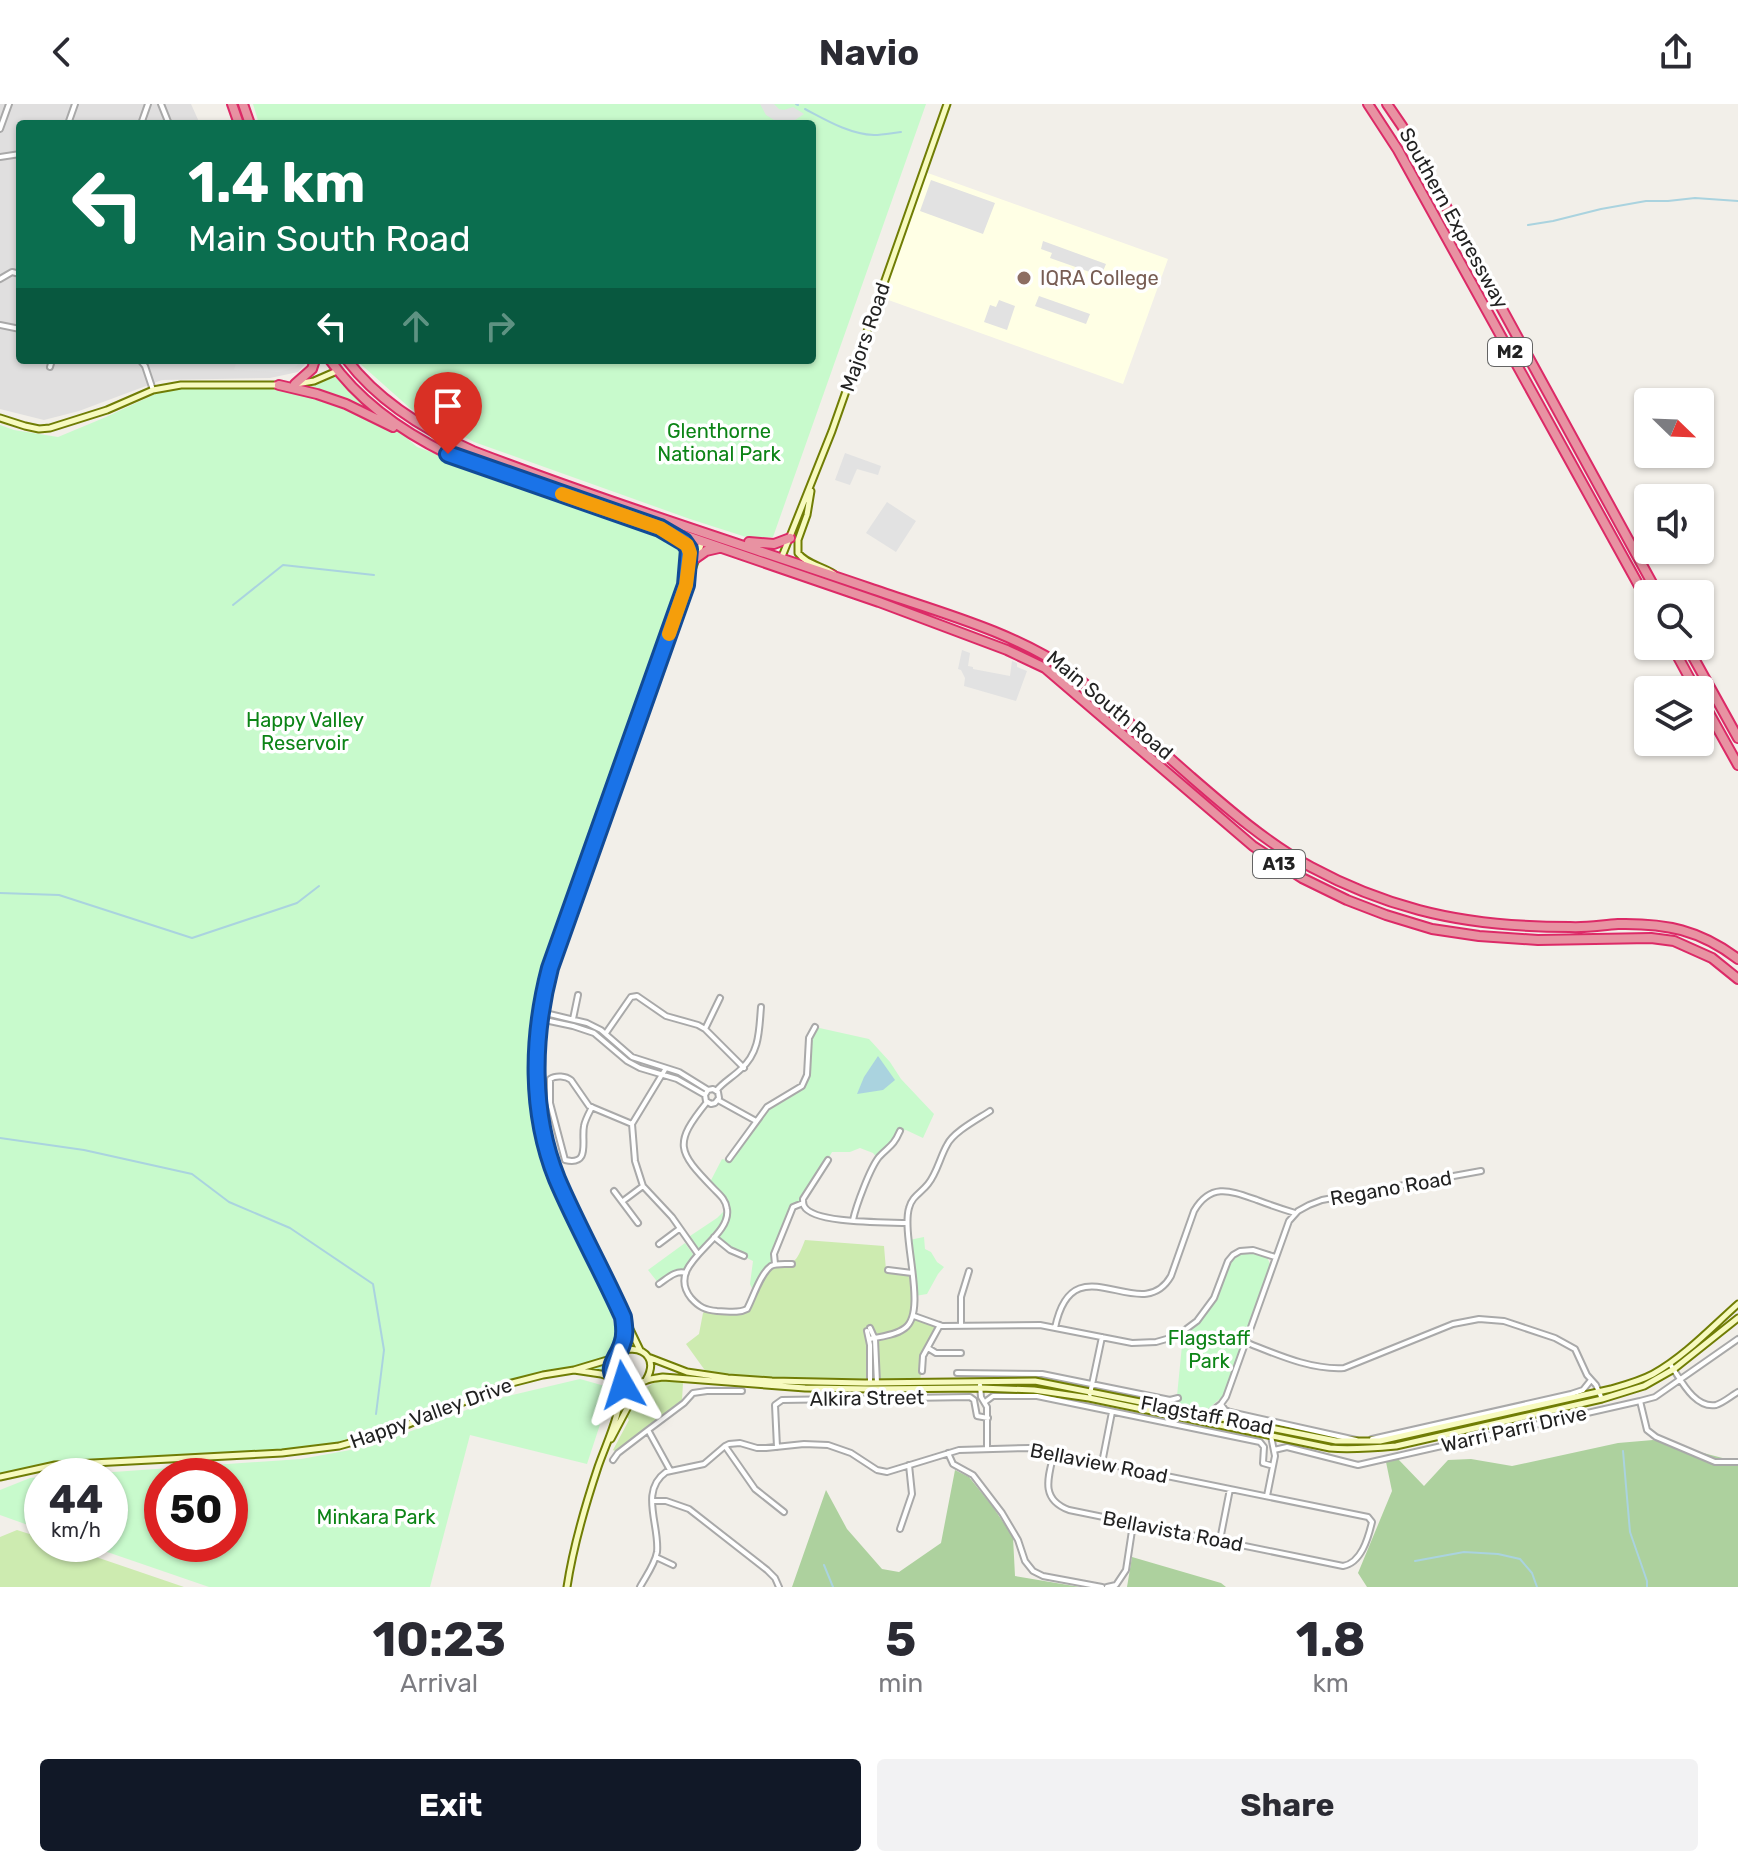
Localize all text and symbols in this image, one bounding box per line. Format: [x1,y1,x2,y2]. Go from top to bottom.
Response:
icon: back [40,30,84,74]
icon: share [1654,30,1698,74]
text: Navio [819,31,919,74]
street label: Southern Expressway [1394,123,1514,313]
text: 1.4 km [188,150,366,216]
icon: left [56,152,160,256]
text: Main South Road [188,217,471,260]
place label: IQRA College [1040,266,1159,290]
marker: IQRA College [1015,269,1033,287]
street label: Majors Road [835,279,895,395]
icon: left [310,304,354,348]
icon: ahead [394,304,438,348]
icon: right [478,304,522,348]
road number: M2 [1488,338,1532,366]
pin [414,372,482,454]
icon: arrive [426,384,470,428]
north arrow [1634,388,1714,468]
map controls [1634,388,1714,756]
park label: Glenthorne National Park [657,419,781,466]
button: sound [1634,484,1714,564]
button: search [1634,580,1714,660]
street label: Main South Road [1042,645,1178,765]
button: layers [1634,676,1714,756]
park label: Happy Valley Reservoir [246,708,364,755]
road number: A13 [1253,850,1305,878]
street label: Regano Road [1328,1165,1454,1211]
park label: Flagstaff Park [1168,1326,1250,1373]
position arrow [581,1343,665,1427]
street label: Happy Valley Drive [347,1373,515,1453]
street label: Alkira Street [809,1385,925,1411]
street label: Flagstaff Road [1139,1390,1275,1440]
street label: Warri Parri Drive [1439,1401,1589,1457]
street label: Bellaview Road [1028,1438,1170,1488]
speed limit sign: 50 [144,1458,248,1562]
text: 44 [49,1476,103,1523]
park label: Minkara Park [317,1505,436,1529]
street label: Bellavista Road [1101,1506,1245,1556]
text: km/h [51,1518,101,1542]
text: 10:23 [372,1611,506,1668]
text: 5 [885,1611,916,1668]
text: 1.8 [1296,1611,1366,1668]
text: Arrival [400,1668,478,1699]
text: min [878,1668,923,1699]
text: km [1312,1668,1349,1699]
button: Exit [40,1759,861,1851]
button: Share [877,1759,1698,1851]

